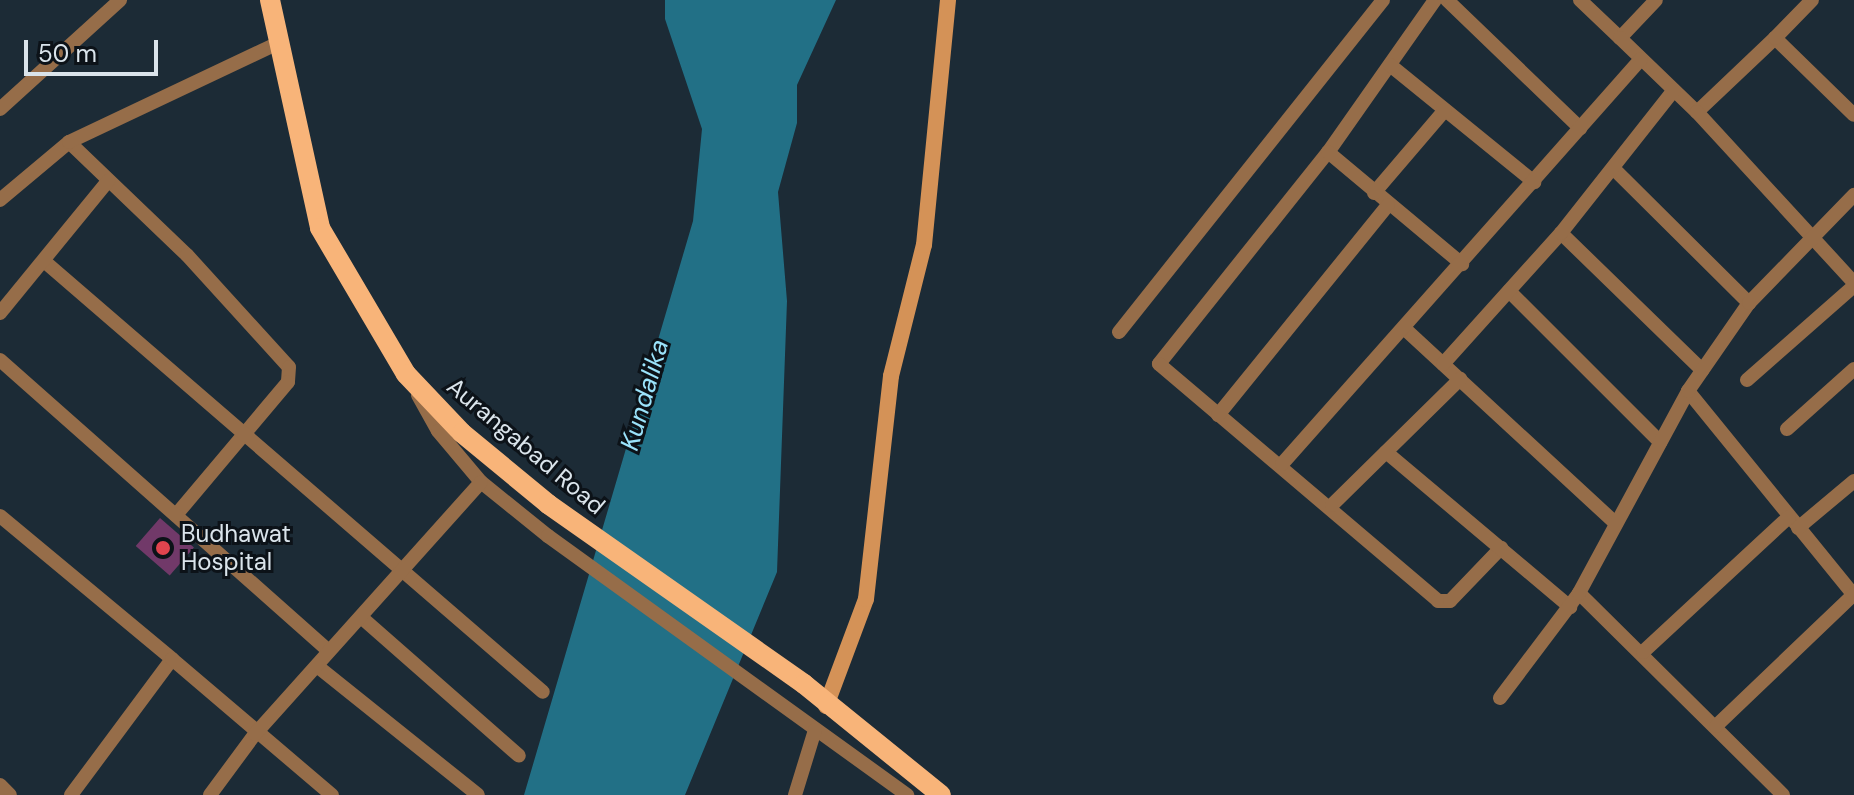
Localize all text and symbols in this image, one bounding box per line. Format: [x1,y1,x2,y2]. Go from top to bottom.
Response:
scale bar [28,24,162,74]
text: 50 m [38,38,97,69]
water label: Kundalika [614,336,676,454]
street label: Aurangabad Road [441,372,611,520]
place label: Budhawat Hospital [181,520,291,576]
marker: Budhawat Hospital [152,537,174,559]

